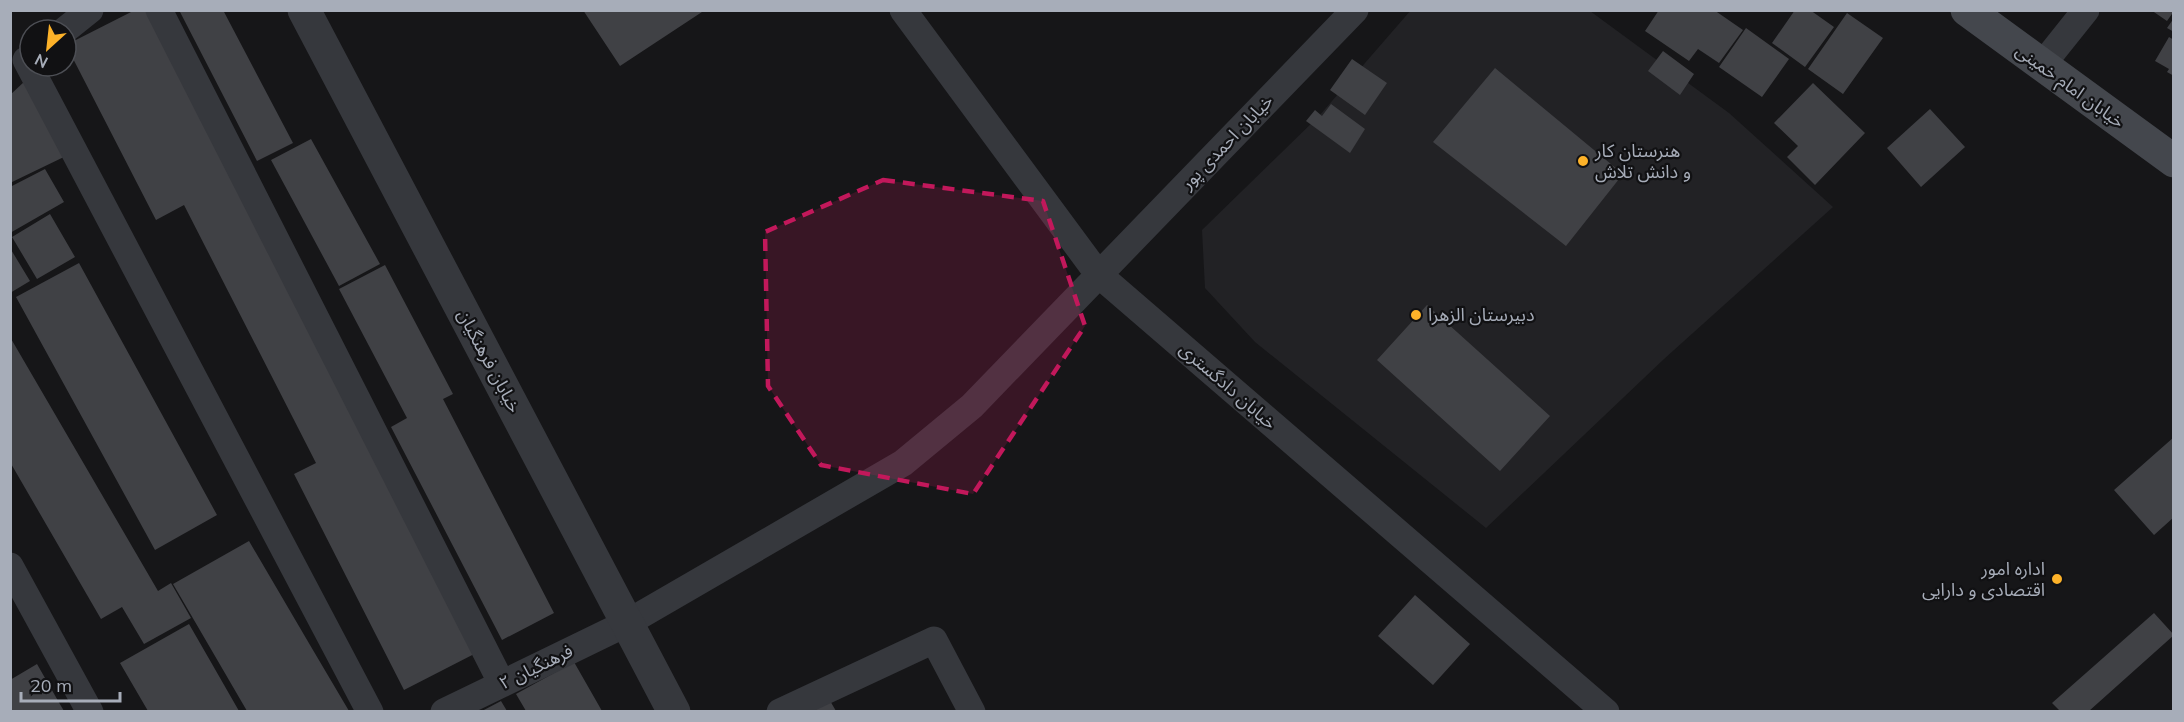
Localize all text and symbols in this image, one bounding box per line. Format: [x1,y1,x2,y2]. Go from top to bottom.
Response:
north arrow [18,18,78,78]
street label: خیابان امام خمینی [2010,38,2129,135]
text: N [31,50,51,73]
street label: خیابان احمدی پور [1175,89,1278,195]
place label: هنرستان کار و دانش تلاش [1594,139,1691,183]
marker: هنرستان کار و دانش تلاش [1576,154,1590,168]
place label: دبیرستان الزهرا [1428,303,1535,326]
street label: خیابان فرهنگیان [453,305,526,417]
marker: دبیرستان الزهرا [1409,308,1423,322]
street label: خیابان دادگستری [1175,337,1282,434]
place label: اداره امور اقتصادی و دارایی [1922,557,2045,601]
marker: اداره امور اقتصادی و دارایی [2050,572,2064,586]
street label: فرهنگیان ۲ [495,639,576,694]
scale bar [21,665,120,703]
text: 20 m [30,674,72,697]

